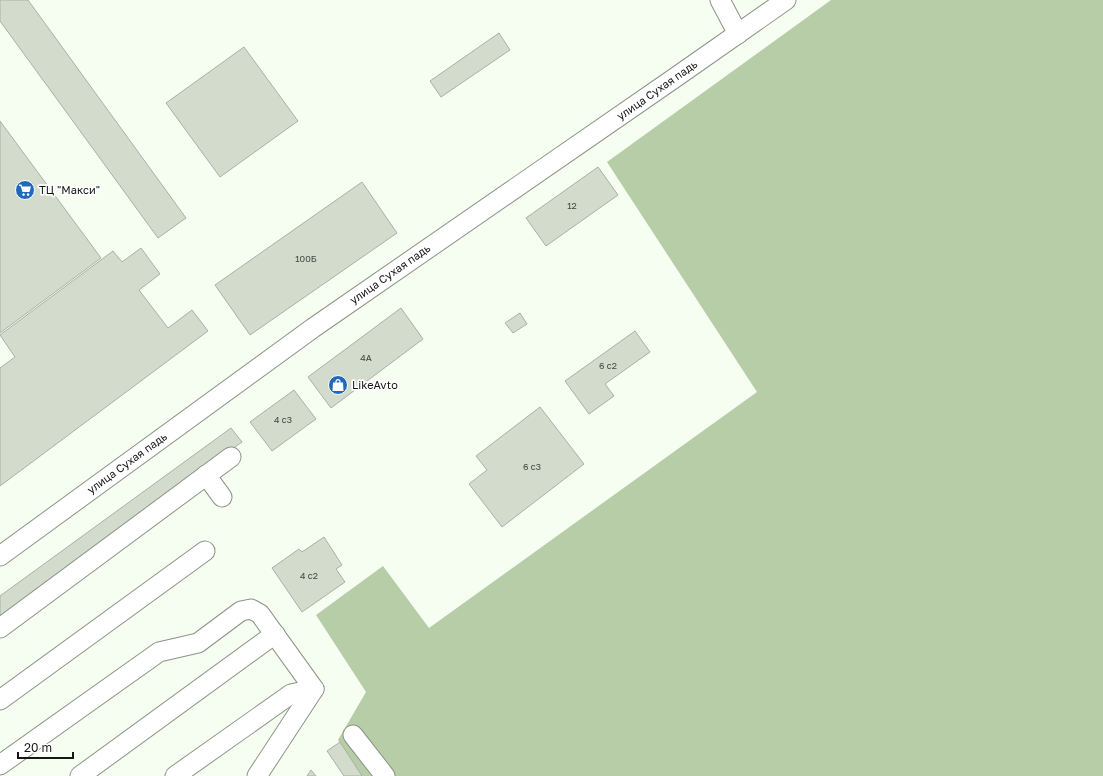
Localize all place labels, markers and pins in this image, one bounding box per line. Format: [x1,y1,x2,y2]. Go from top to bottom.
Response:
supermarket icon: ТЦ "Макси" [14,179,36,201]
place label: ТЦ "Макси" [39,183,100,196]
shop icon: LikeAvto [327,374,349,396]
place label: LikeAvto [352,378,398,391]

